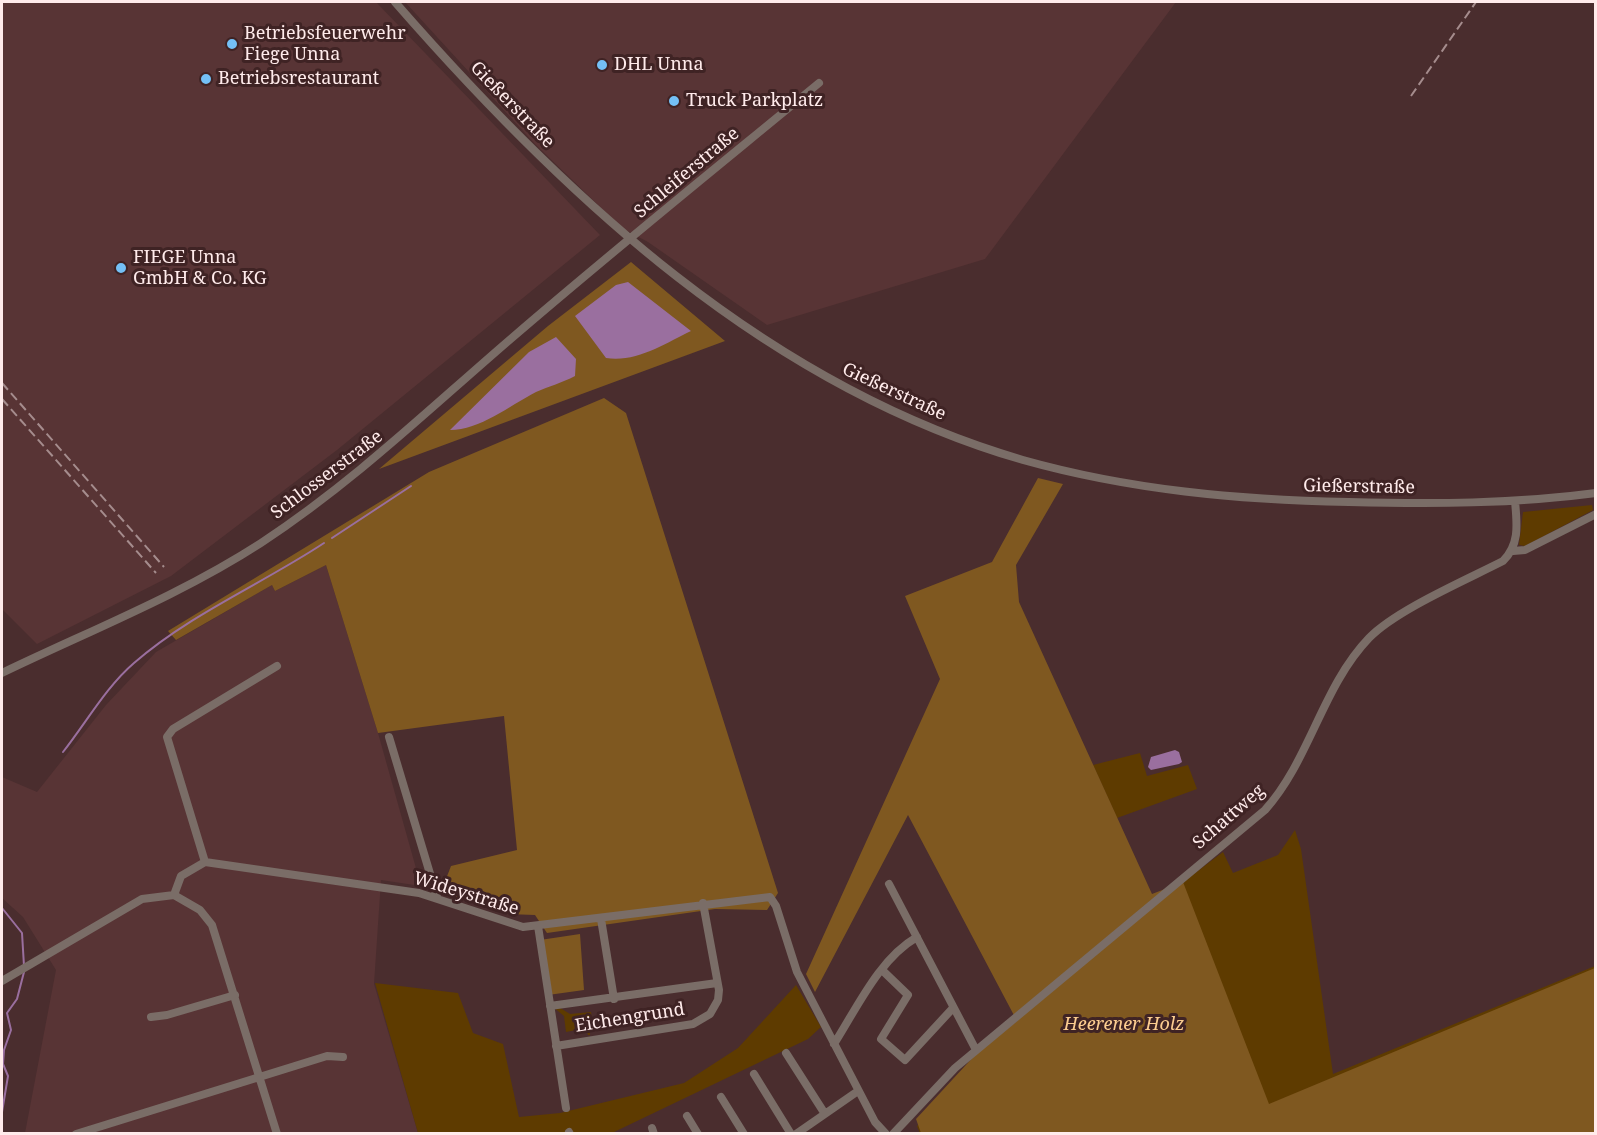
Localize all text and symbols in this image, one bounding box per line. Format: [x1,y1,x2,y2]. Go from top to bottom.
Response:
place label: Betriebsfeuerwehr Fiege Unna [244,23,406,66]
marker: Betriebsfeuerwehr Fiege Unna [225,37,239,51]
place label: DHL Unna [614,54,704,76]
street label: Gießerstraße [465,57,559,153]
marker: DHL Unna [595,58,609,72]
place label: Betriebsrestaurant [218,68,379,90]
marker: Betriebsrestaurant [199,72,213,86]
place label: Truck Parkplatz [686,90,823,112]
marker: Truck Parkplatz [667,94,681,108]
street label: Schleiferstraße [630,123,744,223]
place label: FIEGE Unna GmbH & Co. KG [133,247,267,290]
marker: FIEGE Unna GmbH & Co. KG [114,261,128,275]
street label: Gießerstraße [839,359,949,425]
street label: Schlosserstraße [267,426,387,524]
street label: Gießerstraße [1303,475,1415,499]
street label: Schattweg [1189,780,1269,854]
street label: Wideystraße [411,868,521,920]
street label: Eichengrund [574,999,686,1037]
park label: Heerener Holz [1064,1014,1184,1036]

